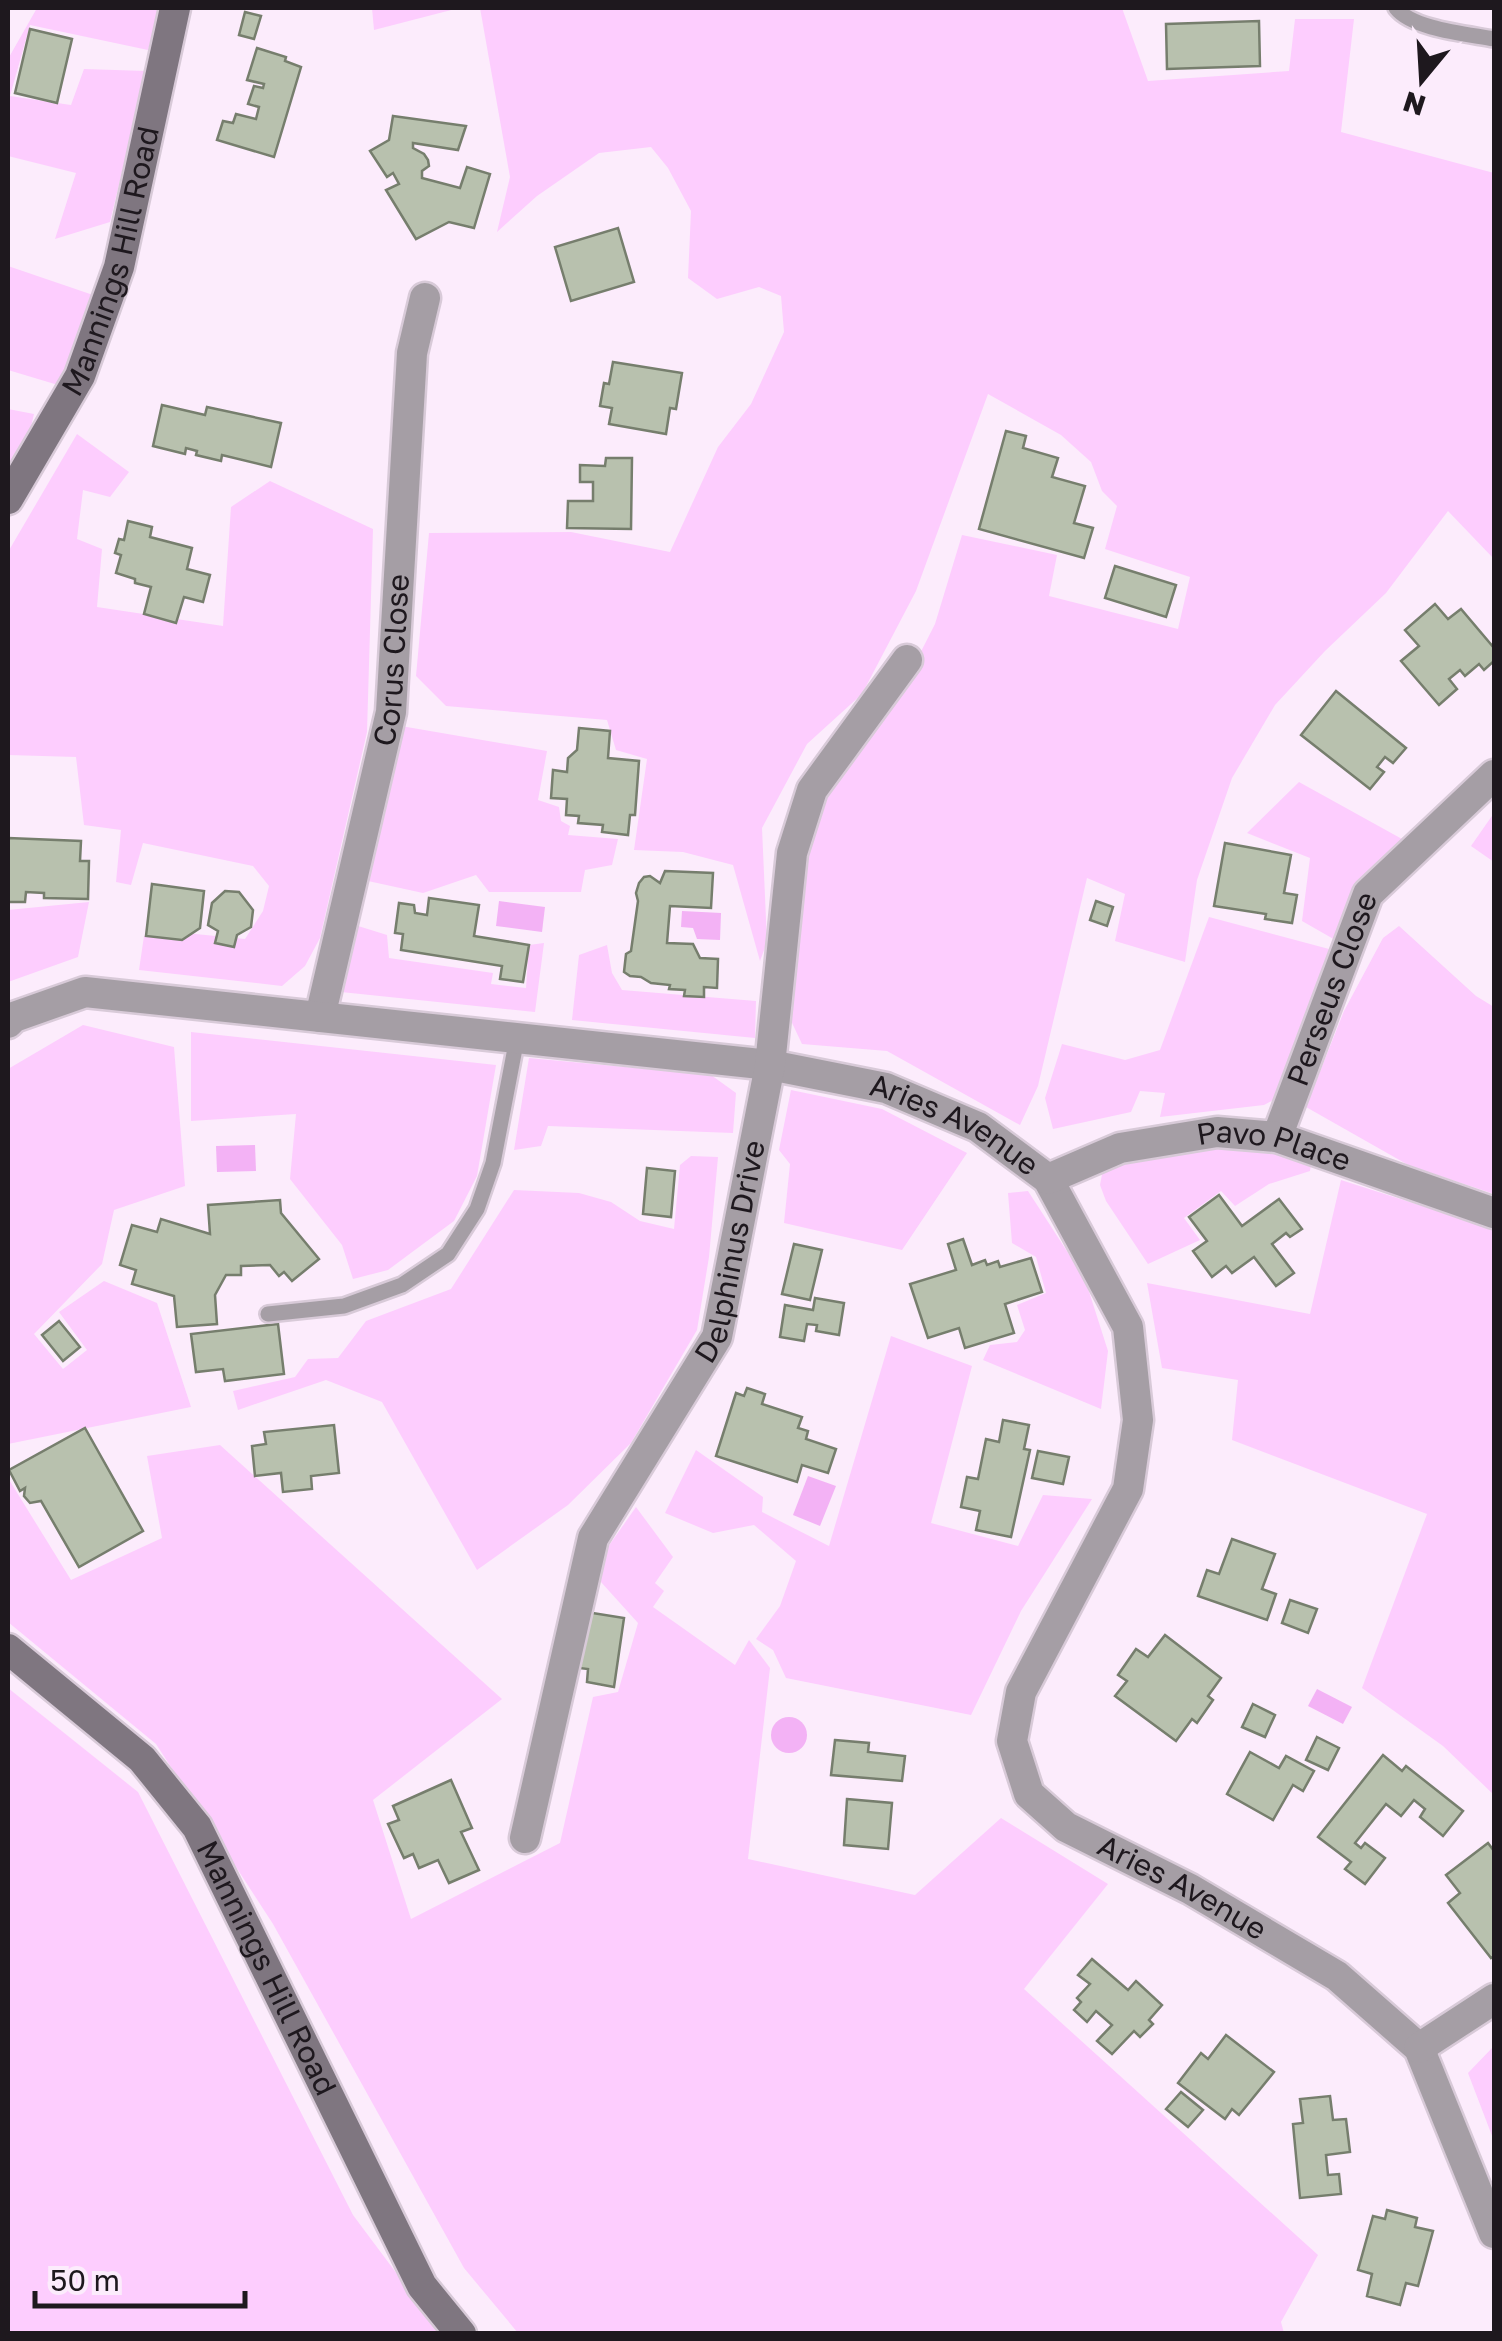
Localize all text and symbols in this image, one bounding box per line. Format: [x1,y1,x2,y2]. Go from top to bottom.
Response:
north arrow [1372,30,1472,130]
text: N [1399,85,1429,123]
street label: Mannings Hill Road [53,123,166,402]
street label: Corus Close [365,573,416,749]
street label: Perseus Close [1279,887,1384,1091]
street label: Aries Avenue [867,1066,1046,1183]
street label: Pavo Place [1194,1113,1356,1178]
street label: Delphinus Drive [686,1137,772,1369]
street label: Aries Avenue [1092,1827,1273,1947]
street label: Mannings Hill Road [189,1834,345,2101]
scale bar [35,2246,245,2308]
text: 50 m [50,2262,120,2298]

